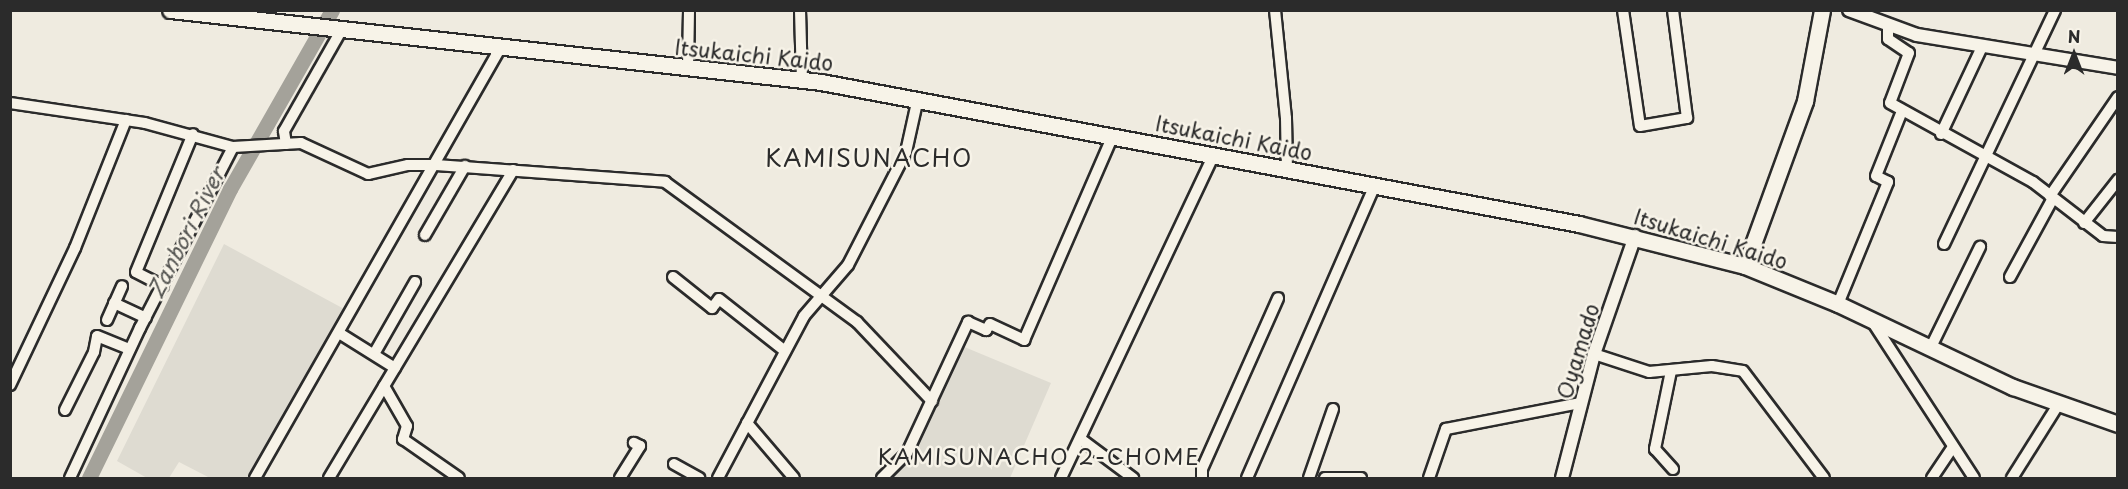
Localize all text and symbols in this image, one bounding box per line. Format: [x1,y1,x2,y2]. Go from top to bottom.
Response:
north arrow [2044,24,2104,84]
text: N [2068,24,2080,48]
street label: Itsukaichi Kaido [674,33,834,75]
street label: Itsukaichi Kaido [1154,110,1314,164]
district label: KAMISUNACHO [765,144,973,172]
water label: Zanbori River [141,162,229,302]
street label: Itsukaichi Kaido [1632,203,1790,273]
street label: Oyamado [1551,300,1603,402]
district label: KAMISUNACHO 2-CHOME [877,443,1201,469]

